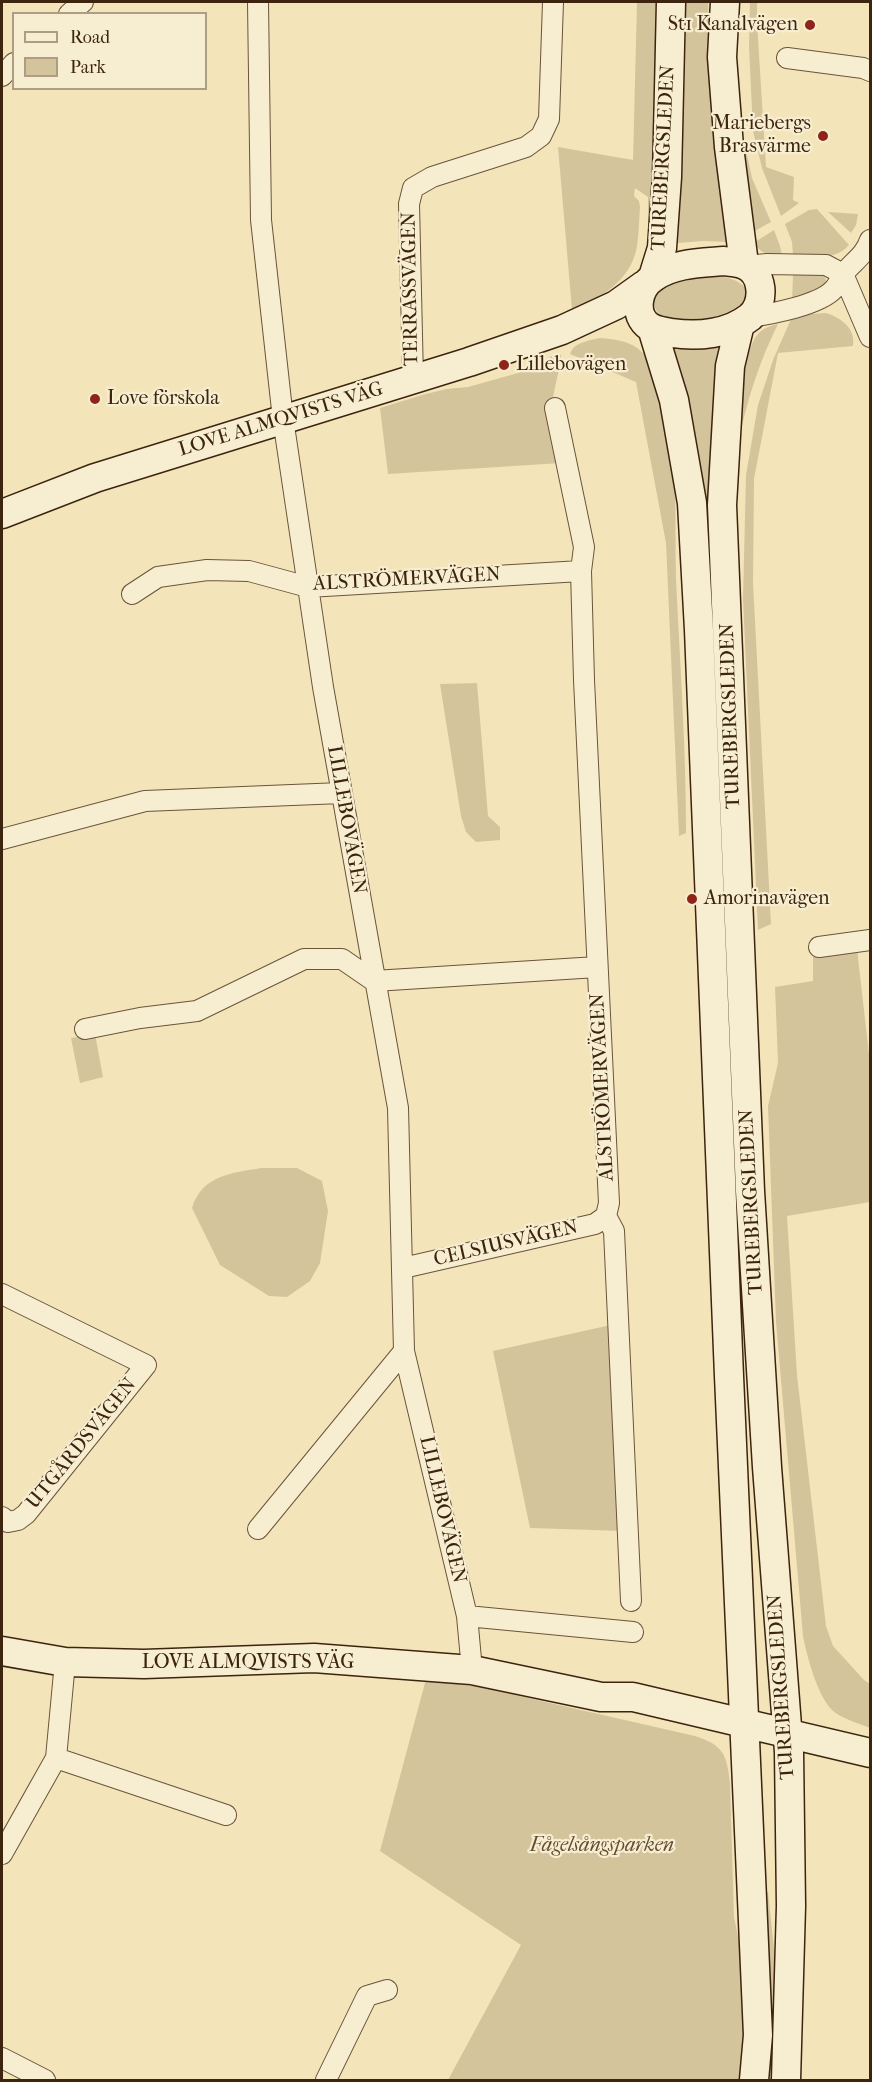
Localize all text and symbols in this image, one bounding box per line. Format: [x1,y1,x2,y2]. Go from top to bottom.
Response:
legend [12,12,207,90]
place label: St1 Kanalvägen [668,13,798,37]
marker: St1 Kanalvägen [803,18,817,32]
text: Road [70,27,110,48]
text: Park [70,57,106,78]
street label: TUREBERGSLEDEN [647,65,681,251]
place label: Mariebergs Brasvärme [712,112,811,159]
marker: Mariebergs Brasvärme [816,129,830,143]
street label: TERRASSVÄGEN [398,212,424,366]
place label: Lillebovägen [516,353,626,377]
marker: Lillebovägen [497,358,511,372]
street label: LOVE ALMQVISTS VÄG [176,377,386,463]
place label: Love förskola [107,387,220,411]
marker: Love förskola [88,392,102,406]
street label: ALSTRÖMERVÄGEN [312,563,502,597]
street label: TUREBERGSLEDEN [716,623,746,809]
street label: LILLEBOVÄGEN [321,744,371,896]
place label: Amorinavägen [704,887,830,911]
marker: Amorinavägen [685,892,699,906]
street label: ALSTRÖMERVÄGEN [586,992,620,1182]
street label: TUREBERGSLEDEN [735,1109,769,1295]
street label: CELSIUSVÄGEN [431,1216,581,1272]
street label: UTGÅRDSVÄGEN [22,1374,142,1514]
street label: LILLEBOVÄGEN [413,1434,471,1586]
street label: TUREBERGSLEDEN [764,1593,800,1781]
street label: LOVE ALMQVISTS VÄG [142,1651,354,1675]
park label: Fågelsångsparken [530,1834,674,1858]

